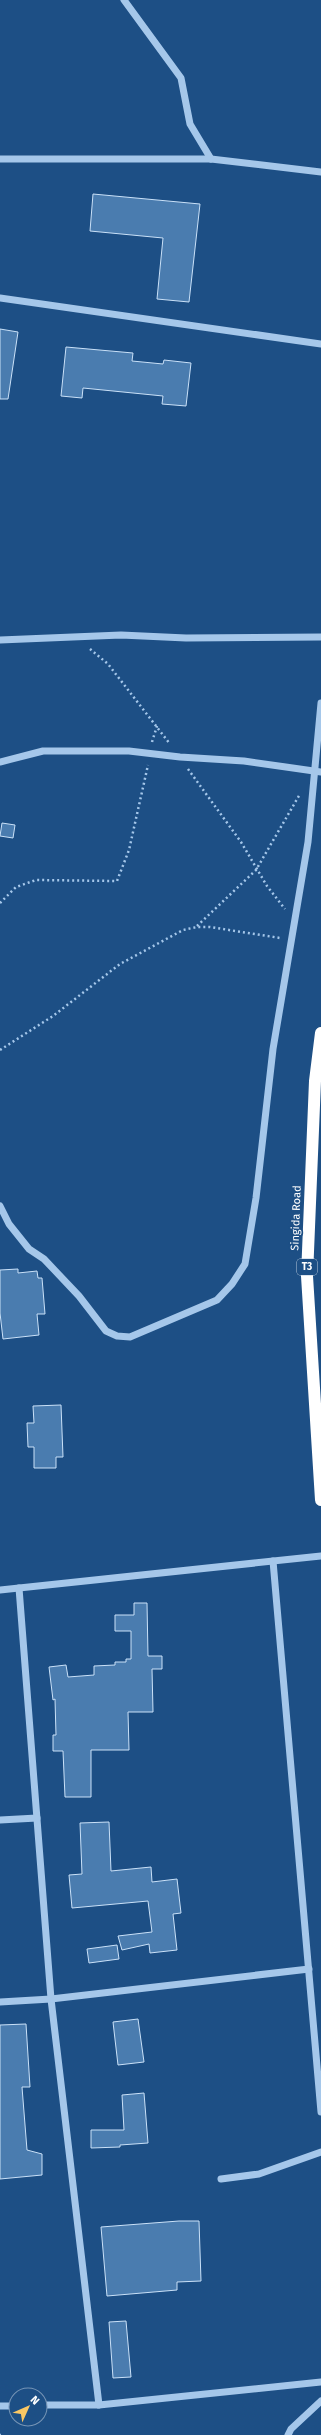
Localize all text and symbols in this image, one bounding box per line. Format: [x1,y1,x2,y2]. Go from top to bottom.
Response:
street label: Singida Road [288,1185,304,1251]
road number: T3 [297,1259,317,1275]
north arrow [8,2387,48,2427]
text: N [28,2393,42,2407]

